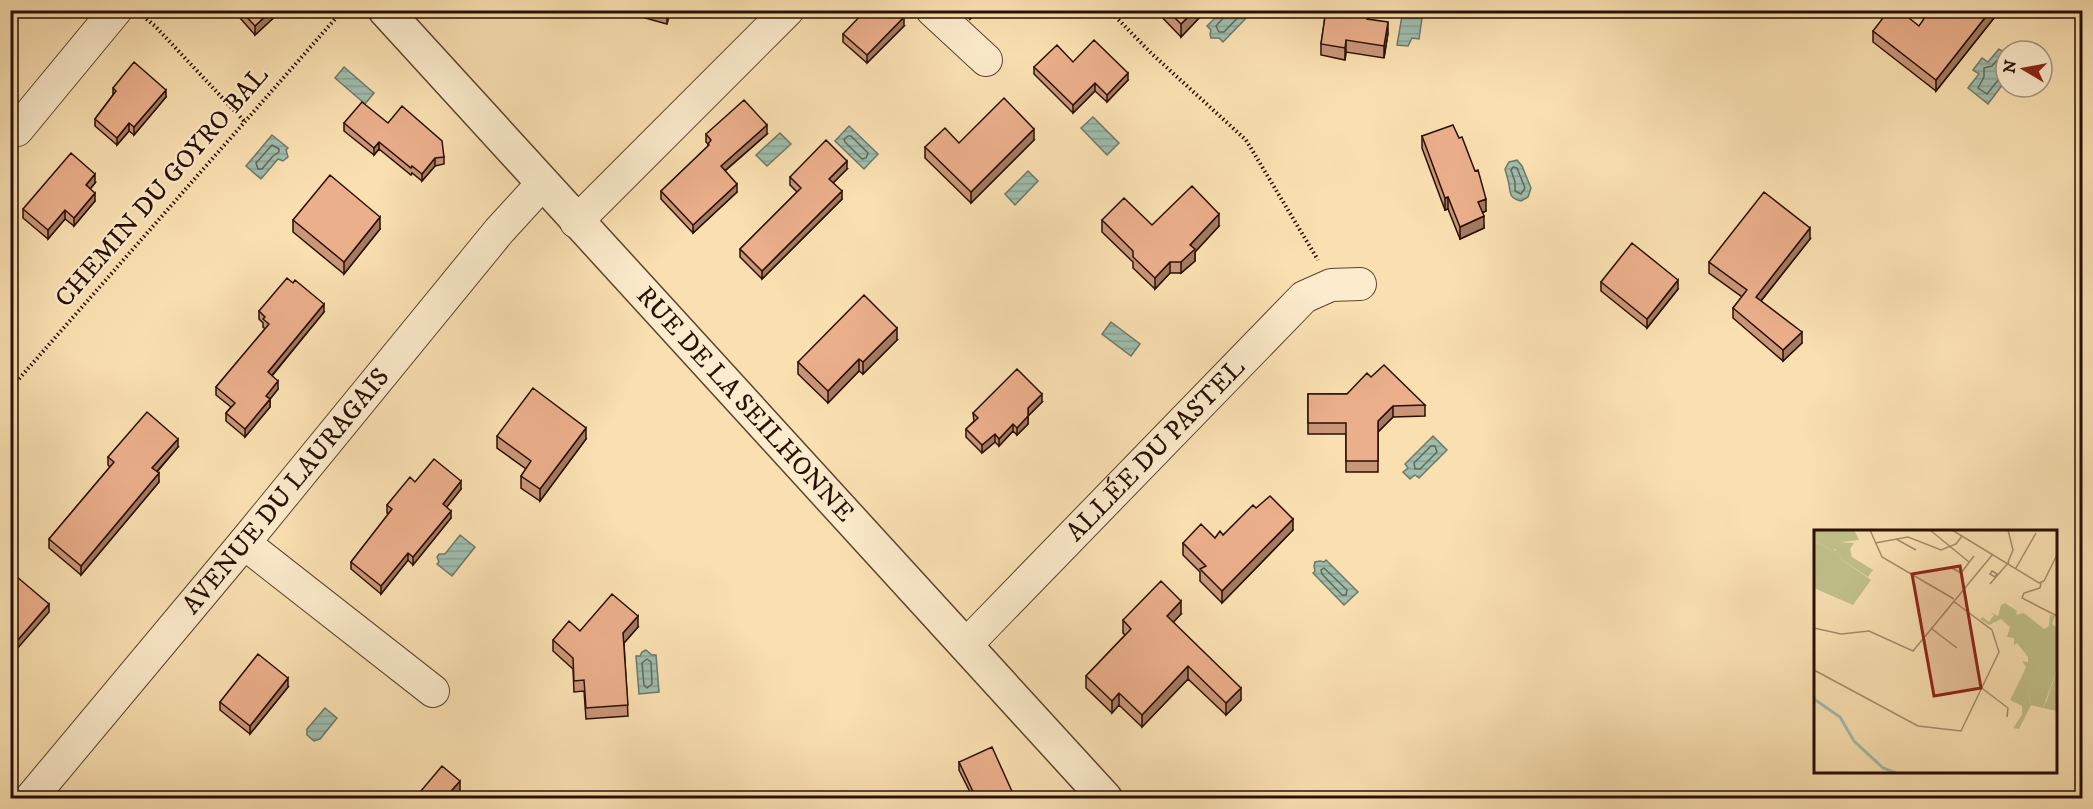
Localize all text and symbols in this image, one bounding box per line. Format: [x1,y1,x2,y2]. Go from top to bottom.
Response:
north arrow [1994,39,2054,99]
text: N [1999,58,2021,75]
street label: CHEMIN DU GOYRO BAL [48,59,276,314]
street label: RUE DE LA SEILHONNE [629,280,861,529]
street label: ALLÉE DU PASTEL [1059,351,1252,548]
street label: AVENUE DU LAURAGAIS [175,361,397,621]
inset map [1814,530,2057,773]

